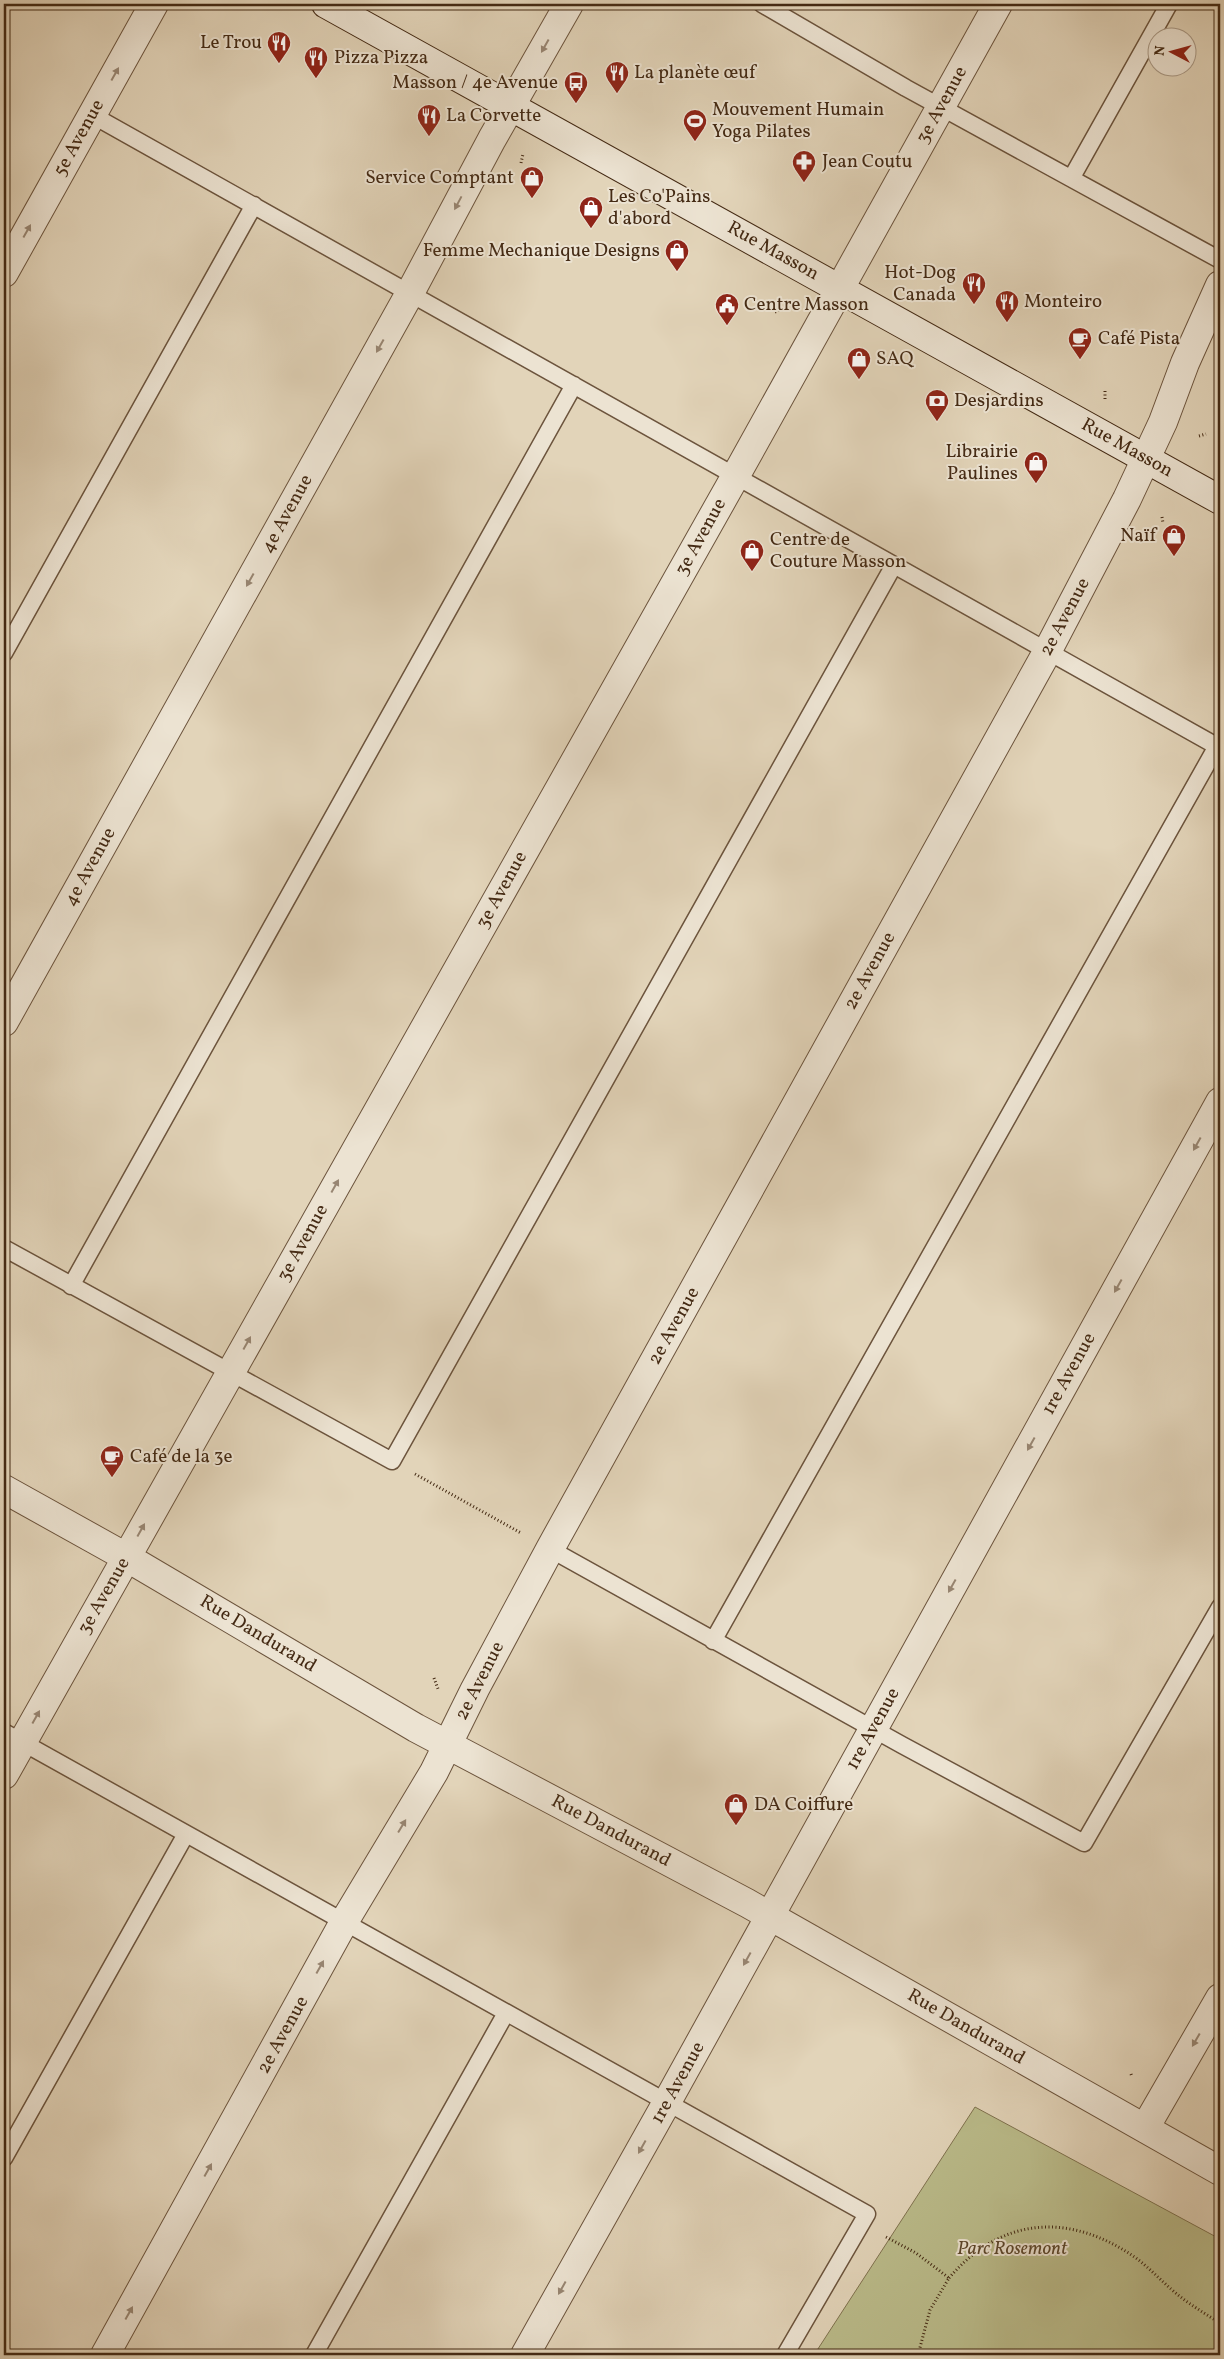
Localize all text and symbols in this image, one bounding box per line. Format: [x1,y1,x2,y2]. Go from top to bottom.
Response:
north arrow [1146,28,1196,78]
place label: Le Trou [200,30,262,56]
restaurant icon: Le Trou [266,30,292,64]
one-way arrow [541,39,549,54]
restaurant icon: Pizza Pizza [303,45,329,79]
place label: Pizza Pizza [334,45,428,71]
text: N [1151,45,1171,57]
restaurant icon: La planète œuf [604,60,630,94]
place label: La planète œuf [634,60,757,86]
street label: 3e Avenue [910,62,974,148]
one-way arrow [111,67,120,80]
place label: Masson / 4e Avenue [392,70,558,96]
bus stop icon: Masson / 4e Avenue [563,70,589,104]
street label: 5e Avenue [47,95,111,181]
place label: Mouvement Humain Yoga Pilates [712,97,884,145]
restaurant icon: La Corvette [416,103,442,137]
place label: La Corvette [446,103,541,129]
sports icon: Mouvement Humain Yoga Pilates [682,108,708,142]
pharmacy icon: Jean Coutu [791,149,817,183]
place label: Jean Coutu [822,149,912,175]
place label: Service Comptant [365,165,514,191]
shop icon: Service Comptant [519,165,545,199]
place label: Les Co'Pains d'abord [608,184,710,232]
shop icon: Les Co'Pains d'abord [578,195,604,229]
one-way arrow [454,196,462,211]
street label: Rue Masson [722,215,824,287]
one-way arrow [23,224,32,237]
place label: Femme Mechanique Designs [423,238,660,264]
shop icon: Femme Mechanique Designs [664,238,690,272]
place label: Hot-Dog Canada [884,260,956,308]
restaurant icon: Hot-Dog Canada [961,271,987,305]
restaurant icon: Monteiro [994,289,1020,323]
place label: Monteiro [1024,289,1102,315]
public building icon: Centre Masson [714,292,740,326]
place label: Centre Masson [744,292,869,318]
cafe icon: Café Pista [1067,326,1093,360]
place label: Café Pista [1098,326,1180,352]
one-way arrow [376,340,385,353]
shop icon: SAQ [846,346,872,380]
place label: SAQ [876,346,914,372]
bank icon: Desjardins [924,388,950,422]
place label: Desjardins [954,388,1044,414]
street label: Rue Masson [1076,412,1178,484]
place label: Librairie Paulines [945,439,1018,487]
shop icon: Librairie Paulines [1023,450,1049,484]
street label: 4e Avenue [255,470,319,558]
street label: 3e Avenue [669,494,733,580]
place label: Naïf [1120,523,1157,549]
shop icon: Naïf [1161,523,1187,557]
place label: Centre de Couture Masson [770,527,906,575]
shop icon: Centre de Couture Masson [739,538,765,572]
one-way arrow [246,573,254,587]
street label: 2e Avenue [1034,573,1096,661]
street label: 4e Avenue [58,823,122,911]
street label: 3e Avenue [470,847,534,933]
street label: 2e Avenue [838,927,902,1015]
one-way arrow [1192,1138,1201,1151]
one-way arrow [331,1179,340,1193]
street label: 3e Avenue [271,1200,335,1286]
one-way arrow [1114,1279,1122,1294]
street label: 2e Avenue [642,1282,706,1370]
street label: 1re Avenue [1036,1328,1102,1420]
one-way arrow [243,1335,251,1350]
one-way arrow [1026,1437,1035,1450]
cafe icon: Café de la 3e [99,1444,125,1478]
place label: Café de la 3e [130,1444,232,1470]
one-way arrow [137,1523,145,1537]
street label: 3e Avenue [72,1553,136,1639]
one-way arrow [948,1579,956,1593]
street label: Rue Dandurand [195,1589,321,1679]
street label: 2e Avenue [449,1637,511,1725]
street label: 1re Avenue [840,1683,906,1775]
one-way arrow [32,1710,40,1725]
street label: Rue Dandurand [547,1789,675,1873]
shop icon: DA Coiffure [723,1792,749,1826]
place label: DA Coiffure [754,1792,853,1818]
one-way arrow [397,1820,406,1833]
one-way arrow [742,1952,751,1966]
one-way arrow [316,1959,324,1974]
street label: Rue Dandurand [902,1983,1030,2071]
street label: 2e Avenue [251,1991,315,2079]
one-way arrow [1191,2034,1200,2047]
street label: 1re Avenue [645,2037,711,2129]
one-way arrow [638,2140,646,2154]
one-way arrow [203,2164,212,2177]
park label: Parc Rosemont [957,2236,1068,2262]
one-way arrow [558,2282,567,2295]
one-way arrow [125,2305,133,2320]

